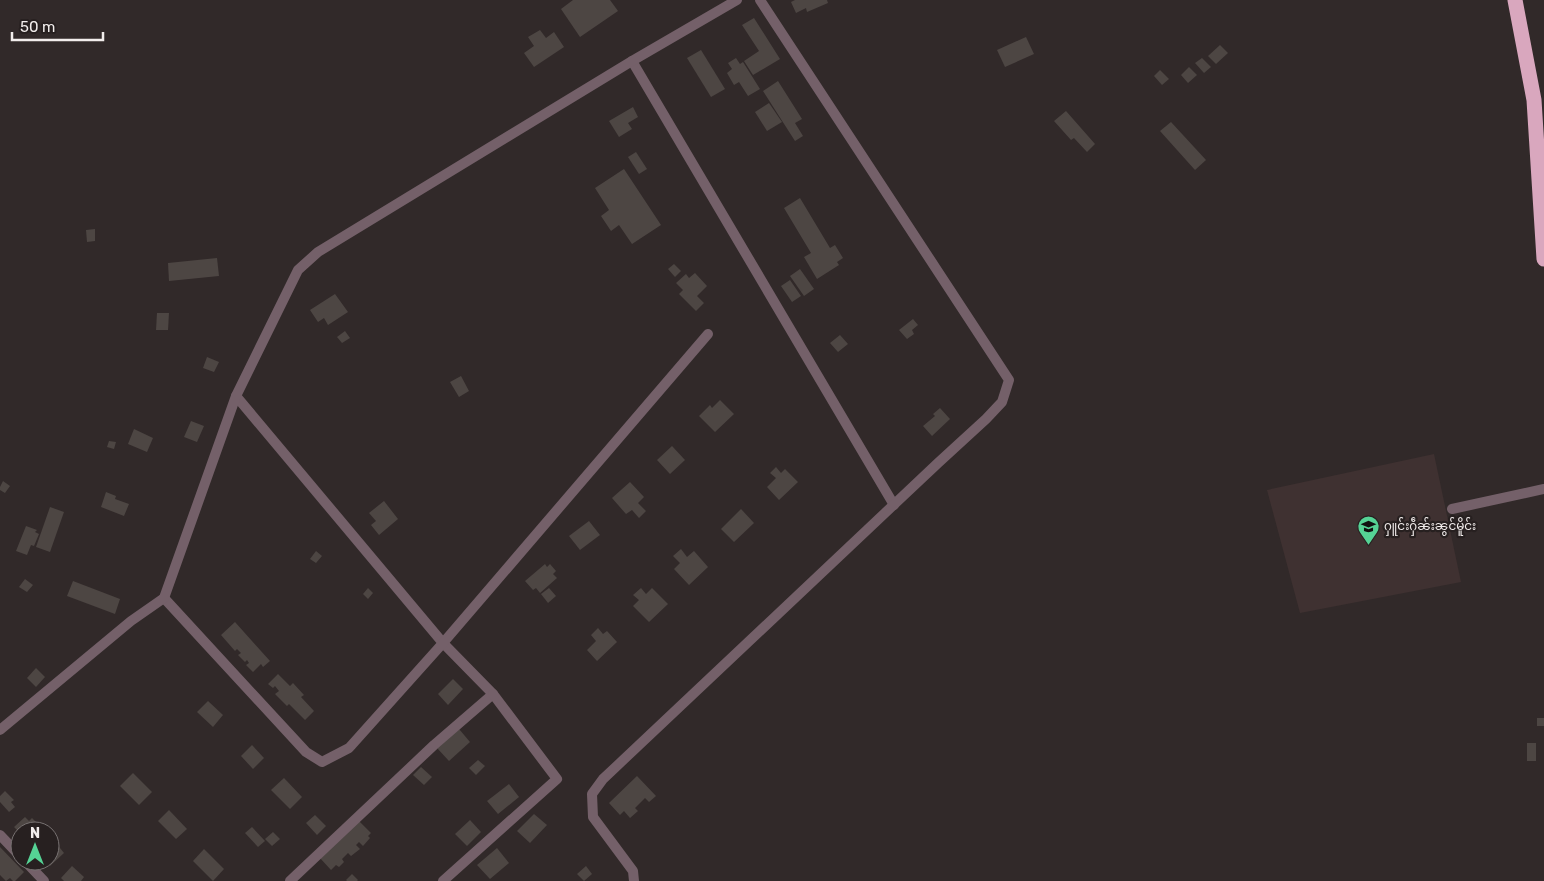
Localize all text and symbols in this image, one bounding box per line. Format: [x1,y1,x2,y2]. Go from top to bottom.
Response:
scale bar [12,10,104,42]
text: 50 m [20,18,55,36]
school or university icon: ႁူင်းႁဵၼ်းၼွင်မိူင်း [1356,514,1380,545]
place label: ႁူင်းႁဵၼ်းၼွင်မိူင်း [1384,517,1476,536]
north arrow [10,821,60,871]
text: N [30,825,40,842]

